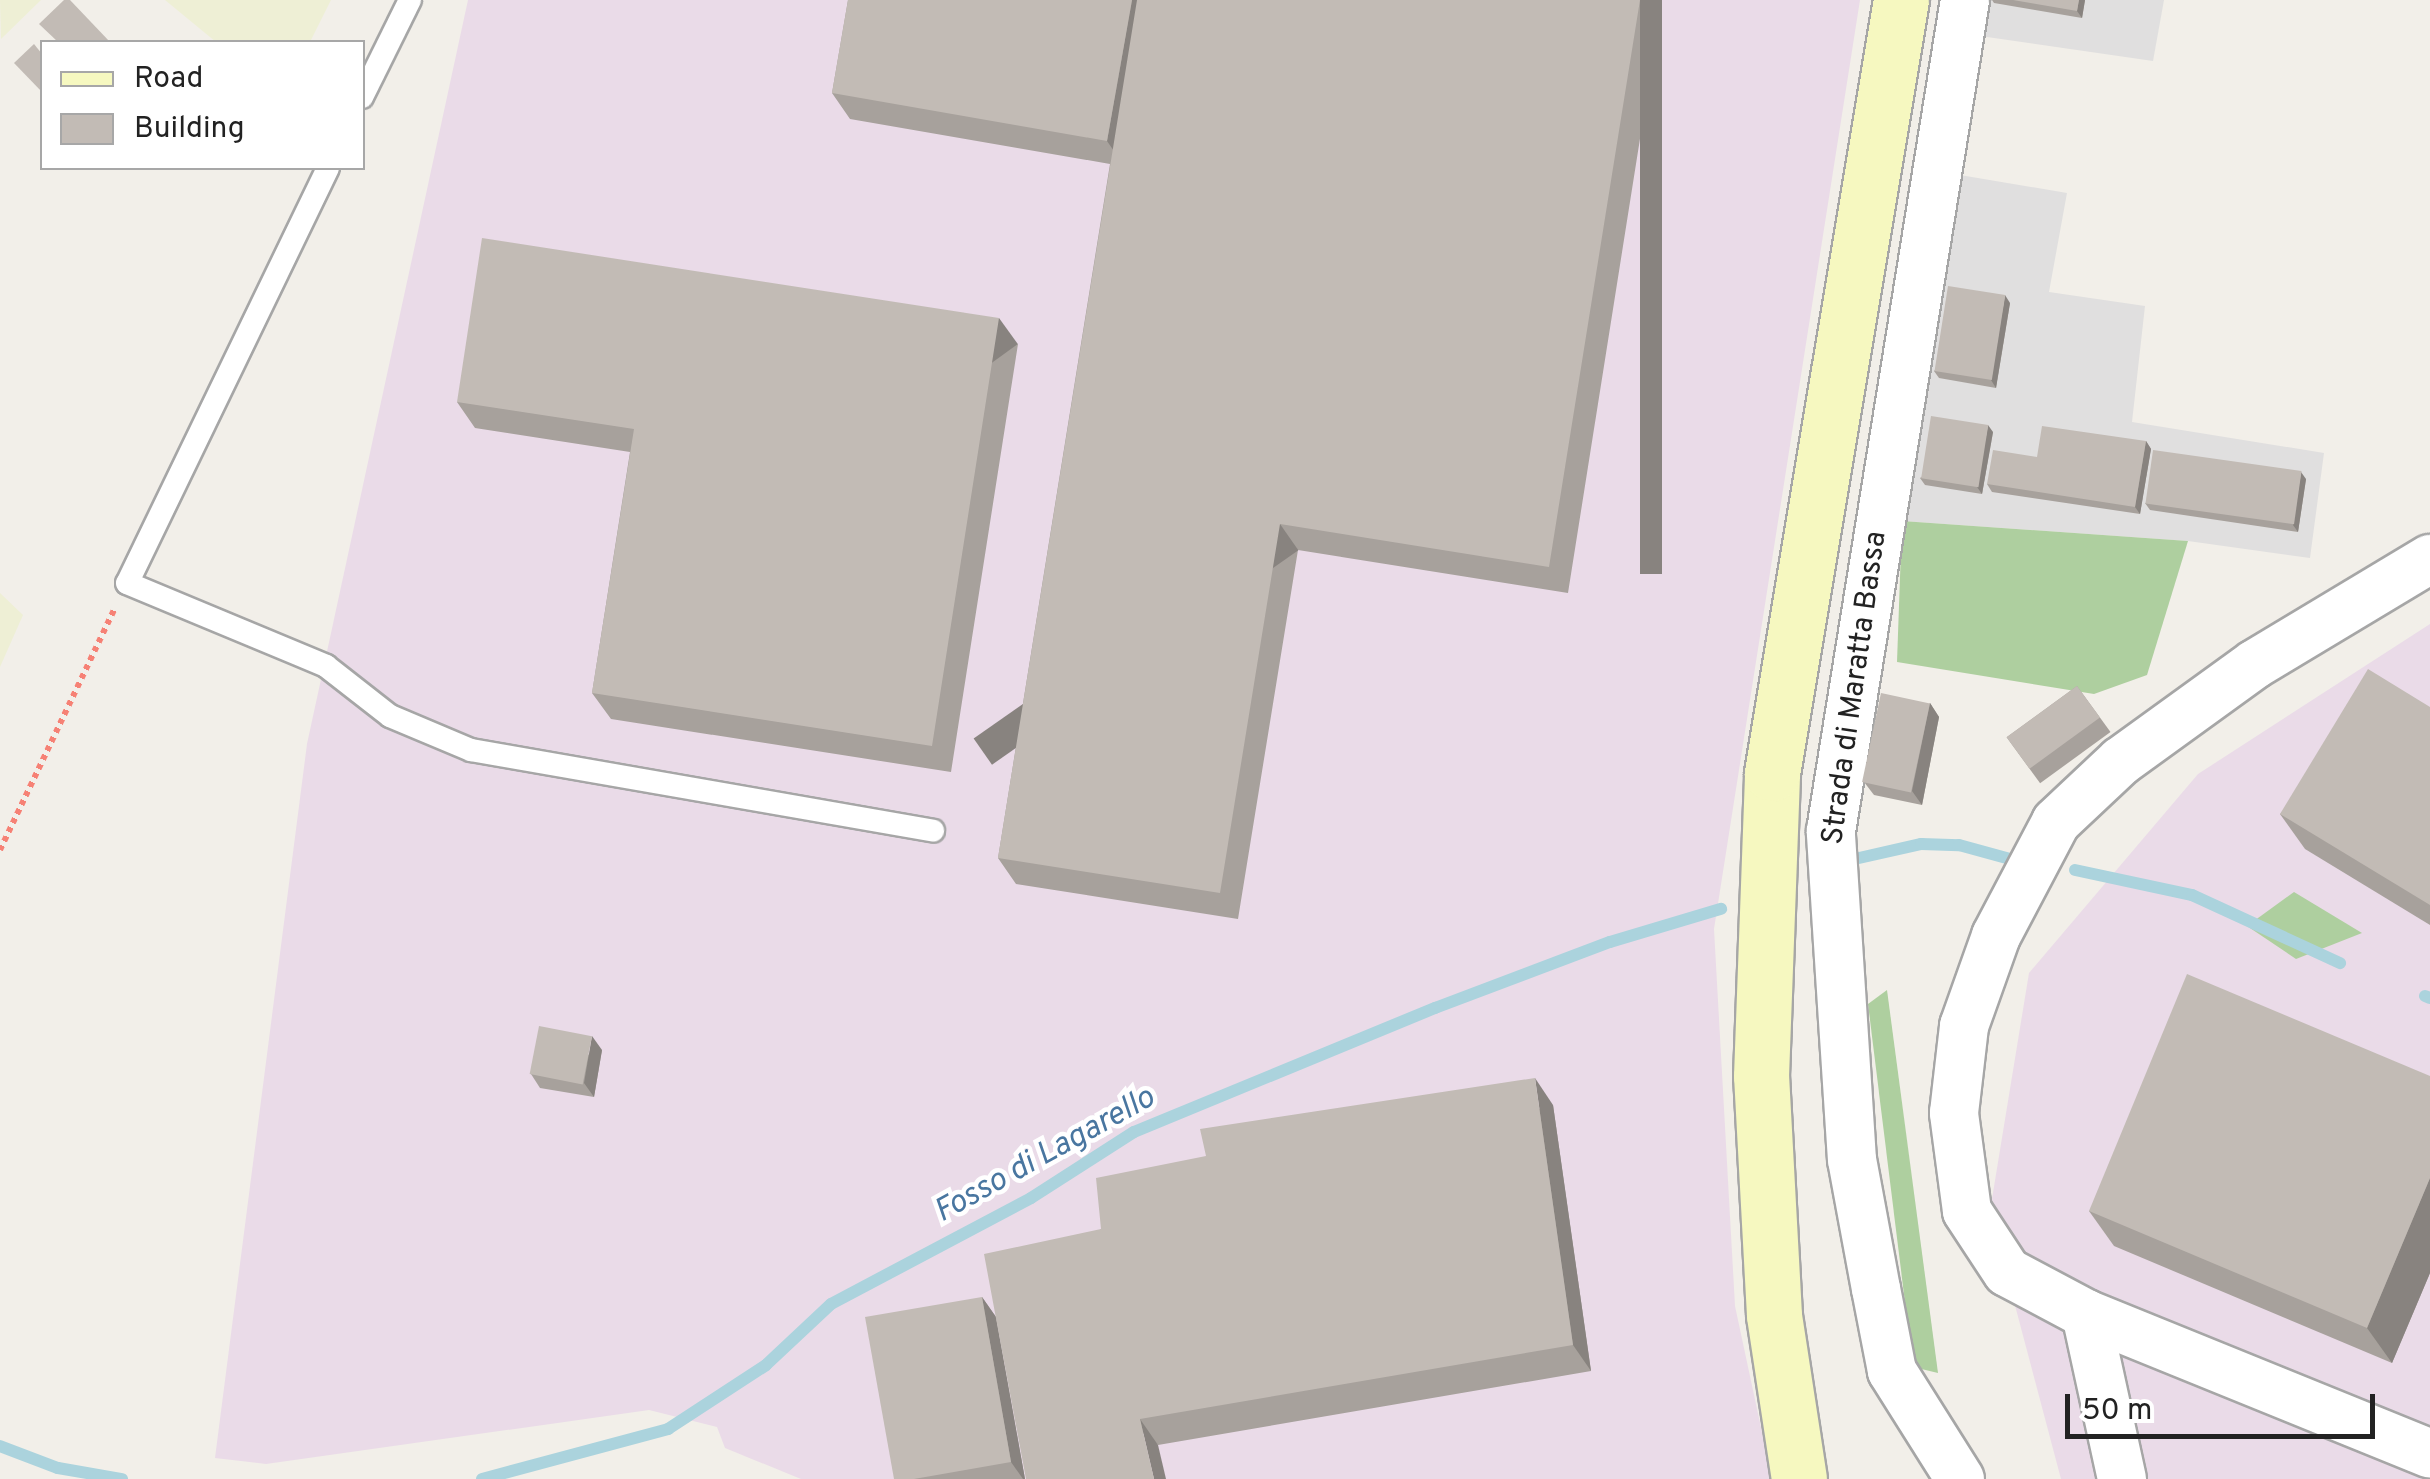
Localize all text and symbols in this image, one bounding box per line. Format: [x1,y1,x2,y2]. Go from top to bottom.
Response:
legend [40,40,365,170]
text: Road [134,61,203,98]
text: Building [134,111,245,148]
street label: Strada di Maratta Bassa [1816,529,1896,847]
water label: Fosso di Lagarello [928,1080,1162,1232]
scale bar [2070,1374,2380,1436]
text: 50 m [2082,1393,2152,1430]

